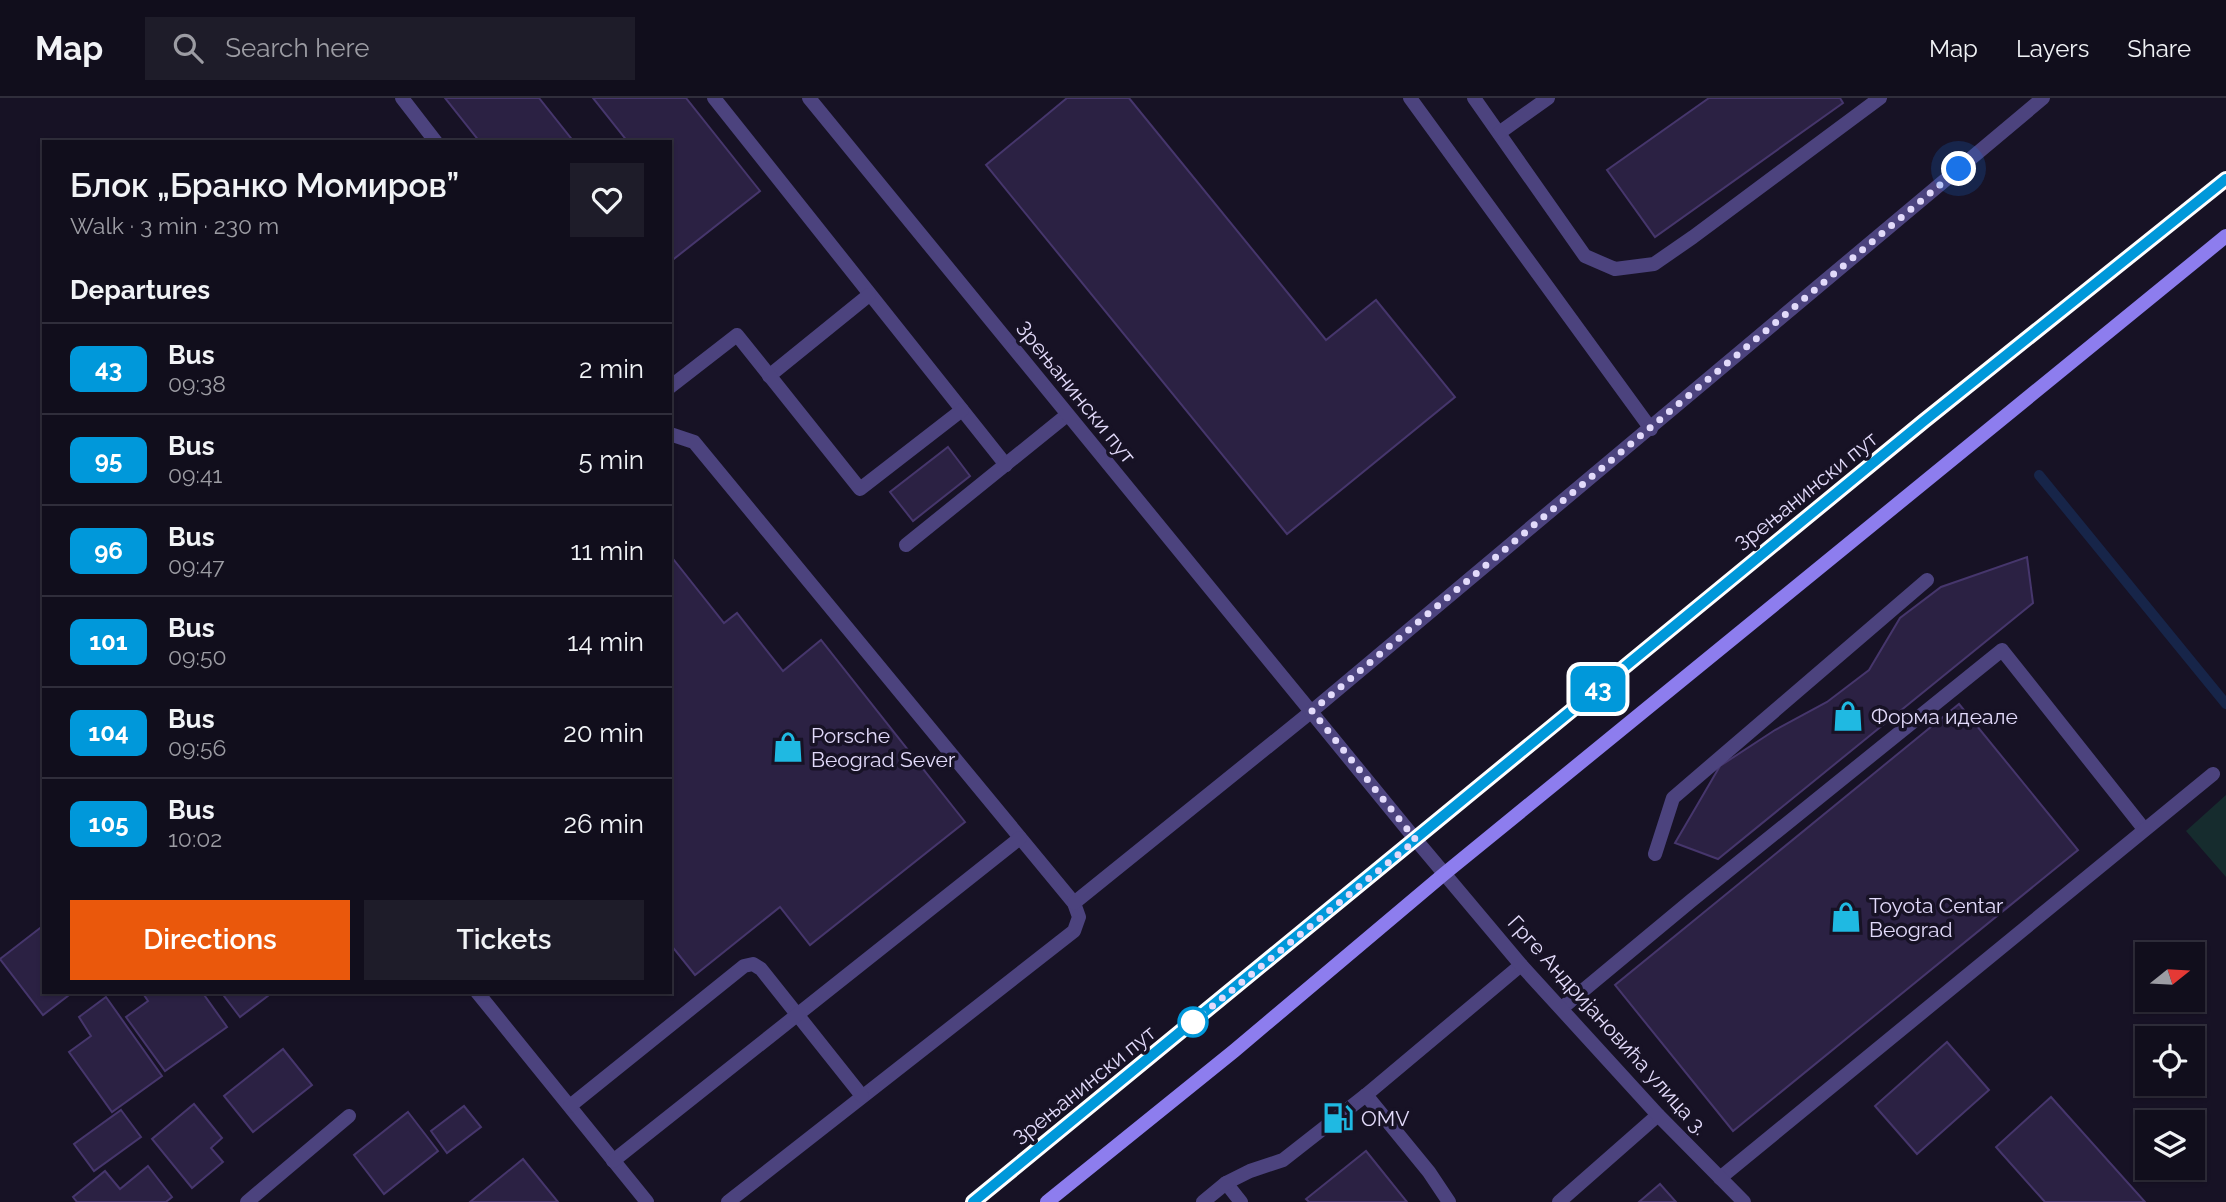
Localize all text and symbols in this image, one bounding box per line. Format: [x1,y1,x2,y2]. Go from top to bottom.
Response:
search box [145,17,635,80]
text: Map [35,29,103,68]
icon: search [169,29,207,67]
text: Search here [225,33,370,63]
text: Map [1929,34,1978,63]
text: Layers [2016,34,2089,63]
text: Share [2127,34,2191,63]
your location [1941,151,1976,186]
button: heart [570,163,644,237]
text: Блок „Бранко Момиров” [70,166,459,205]
text: Walk · 3 min · 230 m [70,212,279,239]
text: Departures [70,275,210,305]
street label: Зрењанински пут [1011,316,1141,468]
text: Bus [168,340,215,370]
text: 43 [95,354,122,383]
text: 2 min [579,354,644,384]
text: 09:38 [168,370,226,397]
street label: Зрењанински пут [1730,426,1882,556]
text: Bus [168,431,215,461]
text: 95 [95,445,122,474]
text: 5 min [578,445,644,475]
text: 09:41 [168,461,222,488]
text: Bus [168,522,215,552]
text: 96 [94,536,123,565]
text: 11 min [570,536,644,566]
text: 09:47 [168,552,225,579]
text: Bus [168,613,215,643]
text: 101 [89,627,128,656]
text: 14 min [567,627,644,657]
text: 09:50 [168,643,227,670]
line badge: 43 [1566,666,1630,712]
text: 43 [1584,674,1612,703]
shop icon: Форма идеале [1831,699,1865,733]
text: Bus [168,704,215,734]
place label: Форма идеале [1871,704,2018,729]
text: 104 [88,718,129,747]
text: 20 min [563,718,644,748]
place label: Porsche Beograd Sever [811,723,956,772]
shop icon: Porsche Beograd Sever [771,730,805,764]
text: 09:56 [168,734,226,761]
text: Bus [168,795,215,825]
text: 105 [89,809,128,838]
text: 26 min [563,809,644,839]
text: 10:02 [168,825,222,852]
place label: Toyota Centar Beograd [1869,893,2004,942]
button: Directions [70,900,350,980]
button: Tickets [364,900,644,980]
shop icon: Toyota Centar Beograd [1829,900,1863,934]
street label: Грге Андријановића улица 3. [1503,910,1713,1140]
north arrow [2135,942,2205,1012]
map controls [2135,942,2205,1180]
unlabelled marker [1178,1007,1208,1037]
street label: Зрењанински пут [1008,1020,1160,1150]
button: locate [2135,1026,2205,1096]
fuel station icon: OMV [1321,1101,1355,1135]
place label: OMV [1361,1106,1409,1131]
button: layers [2135,1110,2205,1180]

